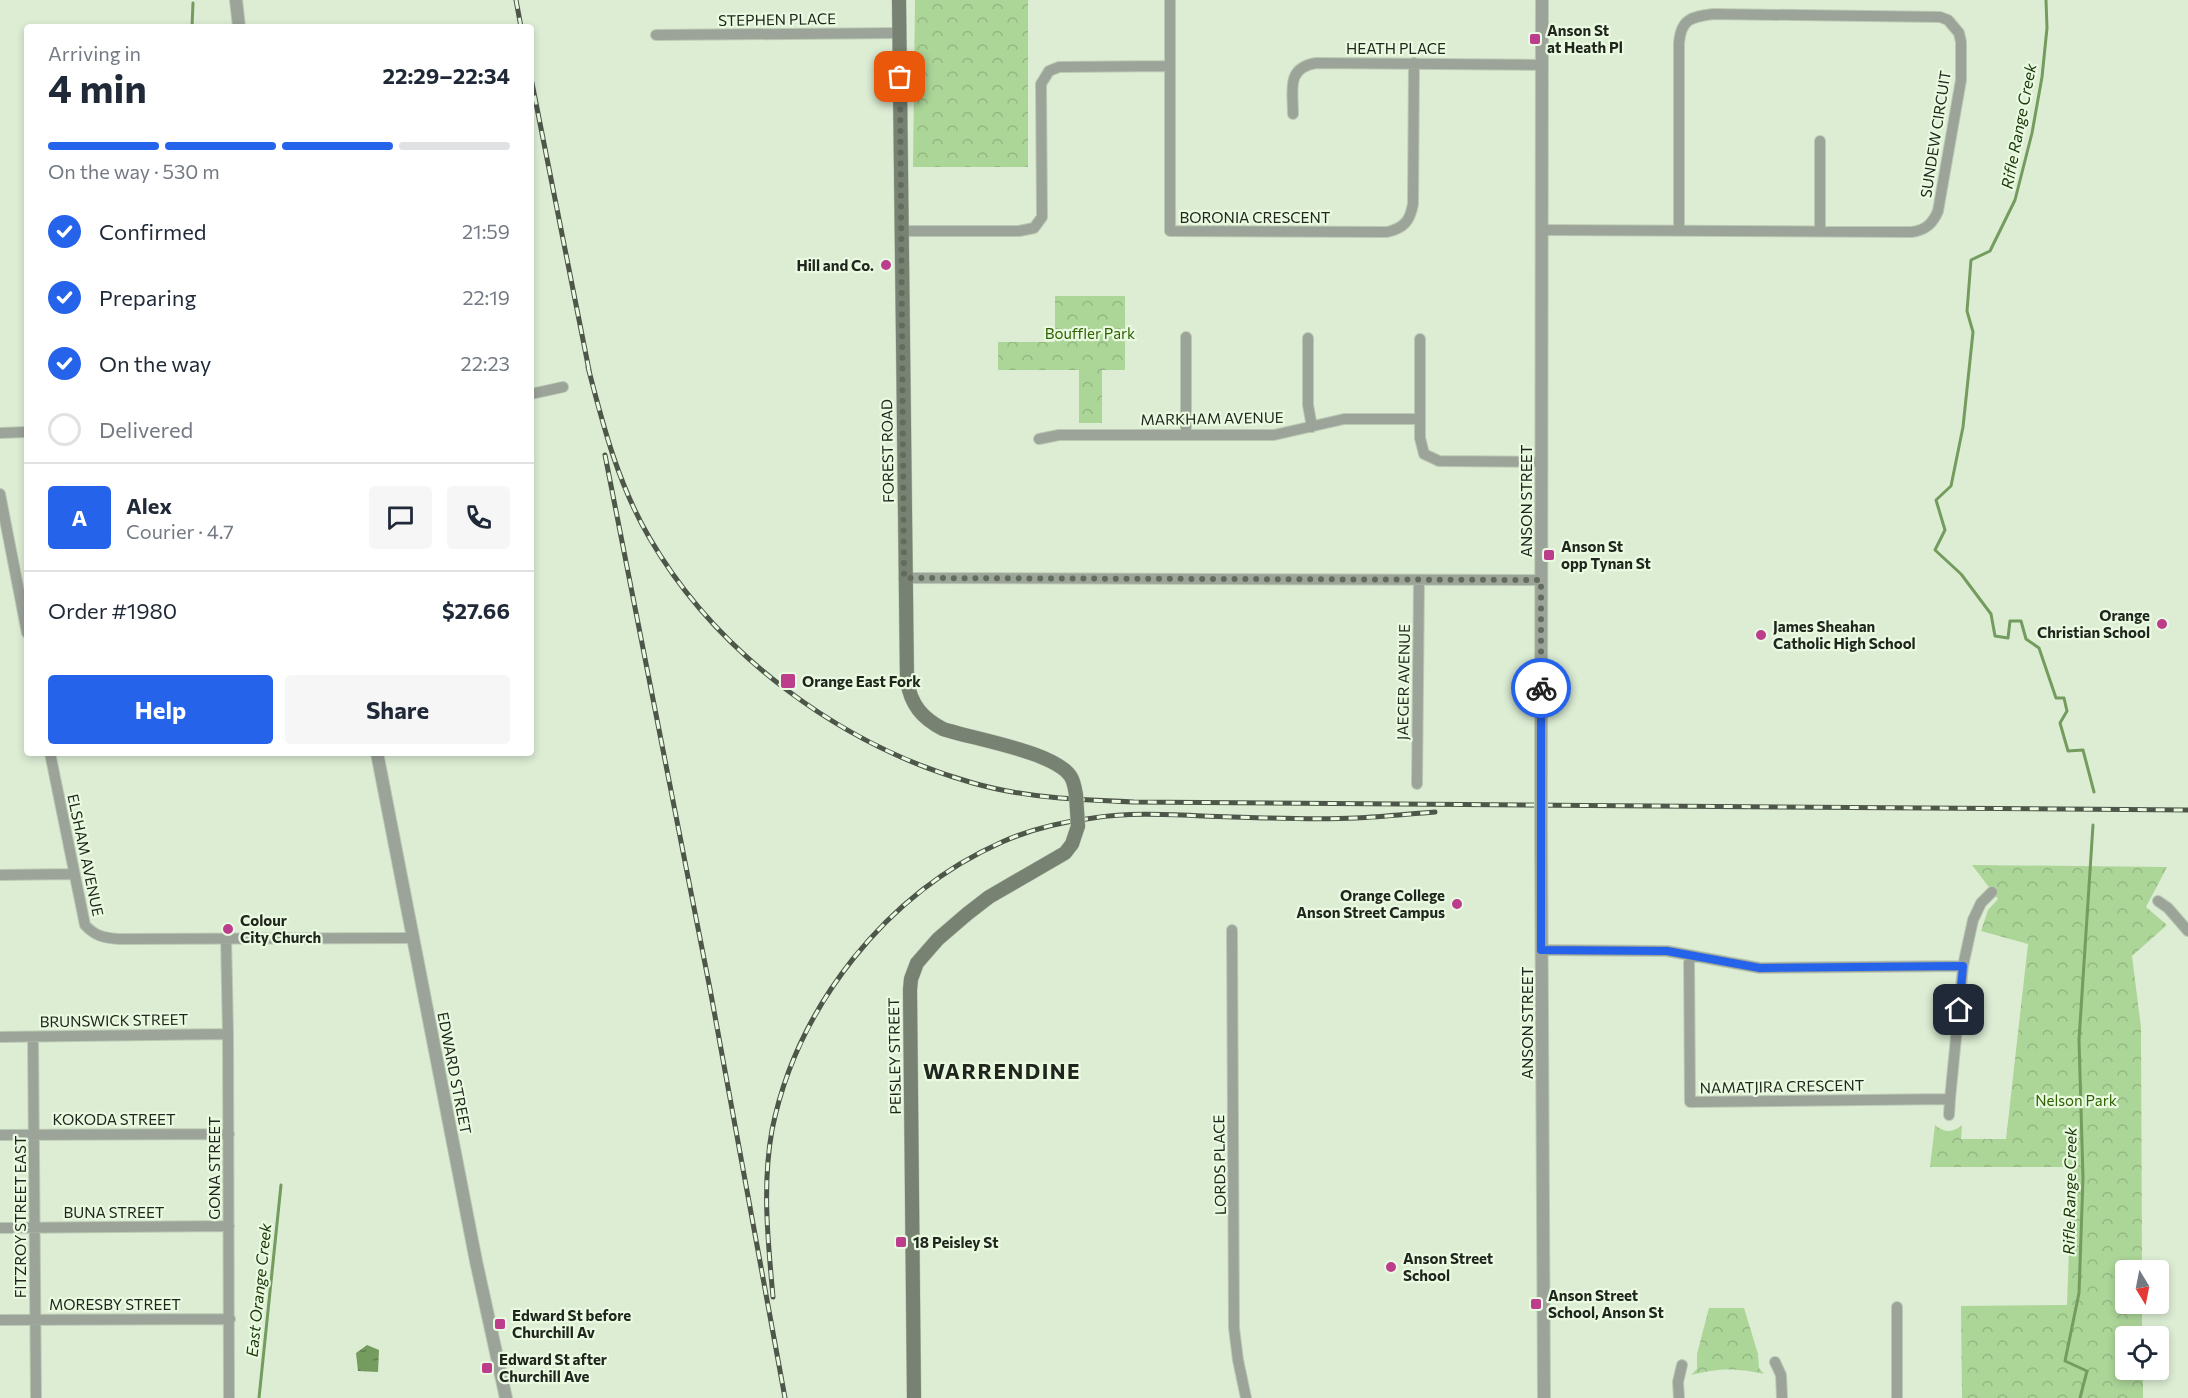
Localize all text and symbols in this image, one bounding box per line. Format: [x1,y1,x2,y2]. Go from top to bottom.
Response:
street label: STEPHEN PLACE [718,9,836,29]
place label: Anson St at Heath Pl [1547,21,1623,56]
marker: Anson St at Heath Pl [1528,32,1542,46]
street label: HEATH PLACE [1346,39,1446,57]
text: Arriving in [48,41,141,65]
pin [874,51,925,102]
icon: bag [883,60,916,93]
water label: Rifle Range Creek [1997,61,2040,190]
text: 22:29–22:34 [383,62,510,89]
text: 4 min [48,63,147,111]
street label: SUNDEW CIRCUIT [1916,69,1954,199]
text: On the way · 530 m [48,159,220,183]
street label: BORONIA CRESCENT [1180,208,1331,226]
icon: check [48,215,81,248]
text: Confirmed [99,218,206,245]
text: 21:59 [462,219,510,243]
place label: Hill and Co. [796,256,874,274]
marker: Hill and Co. [879,258,893,272]
icon: check [48,281,81,314]
text: Preparing [99,284,196,311]
text: 22:19 [462,285,510,309]
park label: Bouffler Park [1045,324,1135,342]
icon: check [48,347,81,380]
text: On the way [99,350,211,377]
text: 22:23 [461,351,510,375]
street label: FOREST ROAD [877,399,897,503]
street label: MARKHAM AVENUE [1140,408,1284,428]
text: Delivered [99,416,193,443]
street label: ANSON STREET [1517,444,1535,557]
button: chat [369,486,432,549]
button: phone [447,486,510,549]
text: Alex [126,492,172,519]
text: A [72,504,87,531]
text: Courier · 4.7 [126,519,234,543]
place label: Anson St opp Tynan St [1561,537,1651,572]
marker: Anson St opp Tynan St [1542,548,1556,562]
text: Order #1980 [48,597,177,624]
text: $27.66 [442,597,510,624]
place label: Orange Christian School [2037,606,2150,641]
place label: James Sheahan Catholic High School [1773,617,1916,652]
marker: Orange Christian School [2155,617,2169,631]
street label: JAEGER AVENUE [1393,624,1413,740]
marker: James Sheahan Catholic High School [1754,628,1768,642]
courier [1511,658,1571,718]
marker: Orange East Fork [779,672,797,690]
place label: Orange East Fork [802,672,921,690]
icon: bike [1525,672,1558,705]
button: Help [48,675,273,744]
button: Share [285,675,510,744]
street label: ELSHAM AVENUE [64,792,108,918]
place label: Orange College Anson Street Campus [1296,886,1445,921]
marker: Orange College Anson Street Campus [1450,897,1464,911]
place label: Colour City Church [240,911,321,946]
marker: Colour City Church [221,922,235,936]
street label: ANSON STREET [1518,966,1536,1079]
pin [1933,984,1984,1035]
icon: home [1942,993,1975,1026]
street label: PEISLEY STREET [884,997,904,1115]
street label: BRUNSWICK STREET [40,1010,189,1030]
street label: EDWARD STREET [434,1010,476,1136]
district label: WARRENDINE [923,1058,1081,1083]
street label: NAMATJIRA CRESCENT [1700,1076,1865,1096]
park label: Nelson Park [2035,1091,2117,1109]
street label: KOKODA STREET [52,1110,176,1128]
street label: LORDS PLACE [1209,1115,1229,1215]
street label: GONA STREET [205,1116,223,1220]
water label: Rifle Range Creek [2058,1127,2080,1255]
street label: FITZROY STREET EAST [11,1135,29,1298]
street label: BUNA STREET [64,1203,165,1221]
water label: East Orange Creek [242,1222,274,1358]
place label: 18 Peisley St [913,1233,999,1251]
marker: 18 Peisley St [894,1235,908,1249]
place label: Anson Street School [1403,1249,1493,1284]
marker: Anson Street School [1384,1260,1398,1274]
north arrow [2115,1260,2169,1314]
map controls [2115,1260,2169,1380]
place label: Anson Street School, Anson St [1548,1286,1664,1321]
street label: MORESBY STREET [49,1295,181,1313]
marker: Anson Street School, Anson St [1529,1297,1543,1311]
place label: Edward St before Churchill Av [512,1306,631,1341]
marker: Edward St before Churchill Av [493,1317,507,1331]
button: locate [2115,1326,2169,1380]
place label: Edward St after Churchill Ave [499,1350,607,1385]
marker: Edward St after Churchill Ave [480,1361,494,1375]

